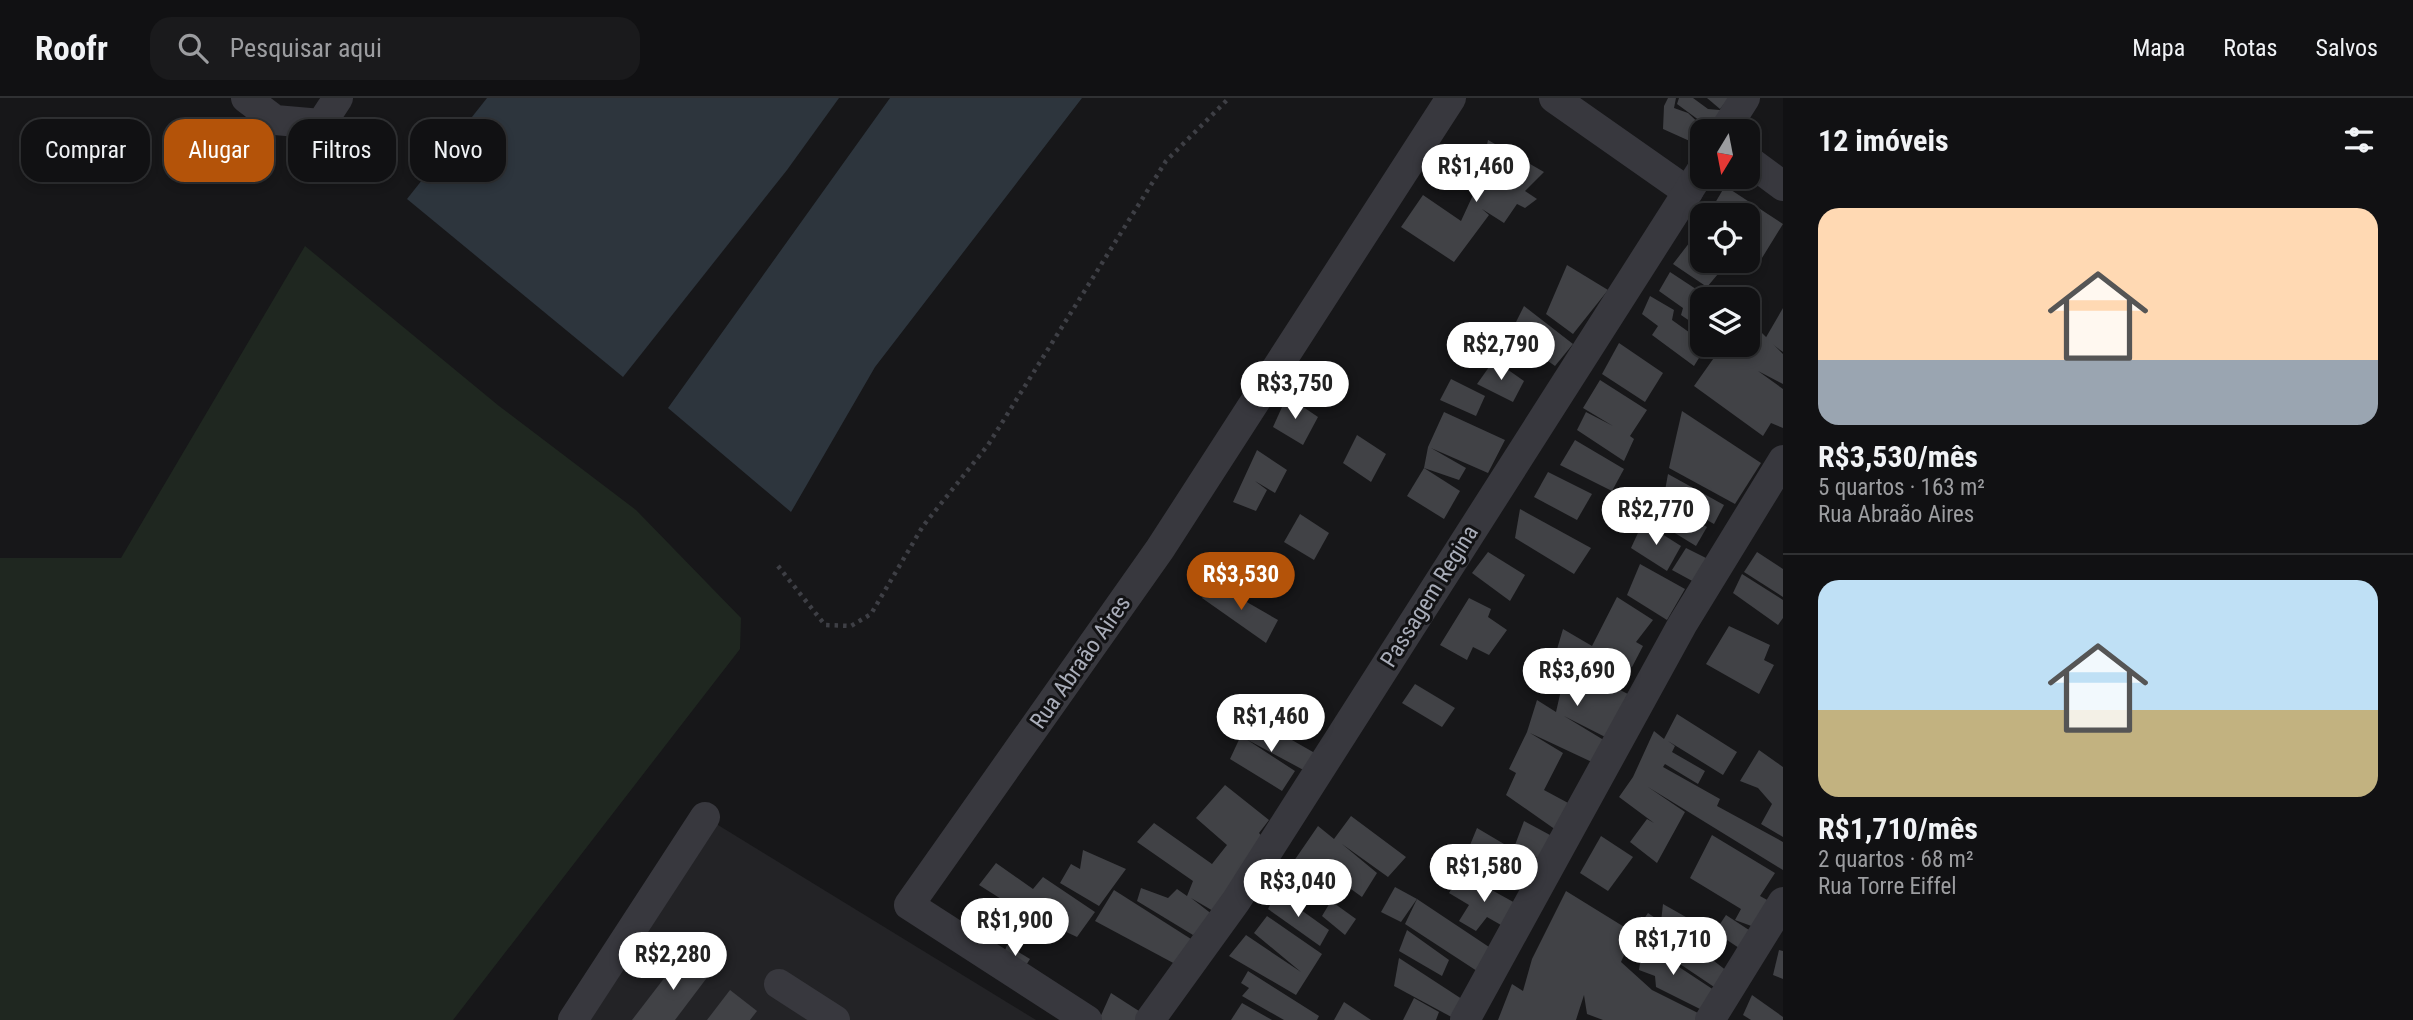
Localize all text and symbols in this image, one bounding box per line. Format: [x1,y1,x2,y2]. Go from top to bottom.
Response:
search box [150,17,640,80]
text: Roofr [35,29,108,68]
icon: search [174,29,212,67]
text: Pesquisar aqui [230,33,382,63]
text: Mapa [2132,34,2185,62]
text: Rotas [2223,34,2277,62]
text: Salvos [2315,34,2378,62]
chip: Comprar [21,119,150,182]
chip: Alugar [164,119,274,182]
chip: Filtros [288,119,396,182]
chip: Novo [410,119,506,182]
north arrow [1690,119,1760,189]
map controls [1690,119,1760,357]
icon: filters [2340,121,2378,159]
text: 12 imóveis [1818,123,1949,158]
pin: R$1,460 [1411,144,1541,204]
text: R$1,460 [1438,153,1514,180]
button: locate [1690,203,1760,273]
icon: home [2035,253,2161,379]
button: layers [1690,287,1760,357]
pin: R$2,790 [1436,322,1566,382]
text: R$2,790 [1463,331,1539,358]
pin: R$3,750 [1230,362,1360,421]
text: R$3,750 [1257,370,1333,397]
text: R$3,530/mês [1818,439,1978,474]
text: 5 quartos · 163 m² [1818,474,1985,501]
pin: R$2,770 [1591,488,1721,547]
text: R$2,770 [1618,496,1694,523]
text: Rua Abraão Aires [1818,501,1974,528]
street label: Passagem Regina [1375,520,1484,672]
pin: R$3,530 [1176,552,1306,612]
text: R$3,530 [1203,561,1279,588]
street label: Rua Abraão Aires [1025,591,1136,734]
icon: home [2035,625,2161,751]
pin: R$3,690 [1512,648,1642,708]
text: R$3,690 [1539,657,1615,684]
pin: R$1,460 [1206,694,1336,754]
text: R$1,460 [1233,703,1309,730]
text: R$1,710/mês [1818,811,1978,846]
pin: R$1,580 [1419,844,1549,904]
text: 2 quartos · 68 m² [1818,846,1974,873]
text: R$1,580 [1446,853,1522,880]
pin: R$3,040 [1233,860,1363,919]
text: R$3,040 [1260,868,1336,895]
text: Rua Torre Eiffel [1818,873,1957,900]
pin: R$1,900 [950,898,1080,958]
text: R$1,900 [977,907,1053,934]
pin: R$1,710 [1608,918,1738,977]
text: R$1,710 [1635,926,1711,953]
pin: R$2,280 [608,932,738,992]
text: R$2,280 [635,941,711,968]

